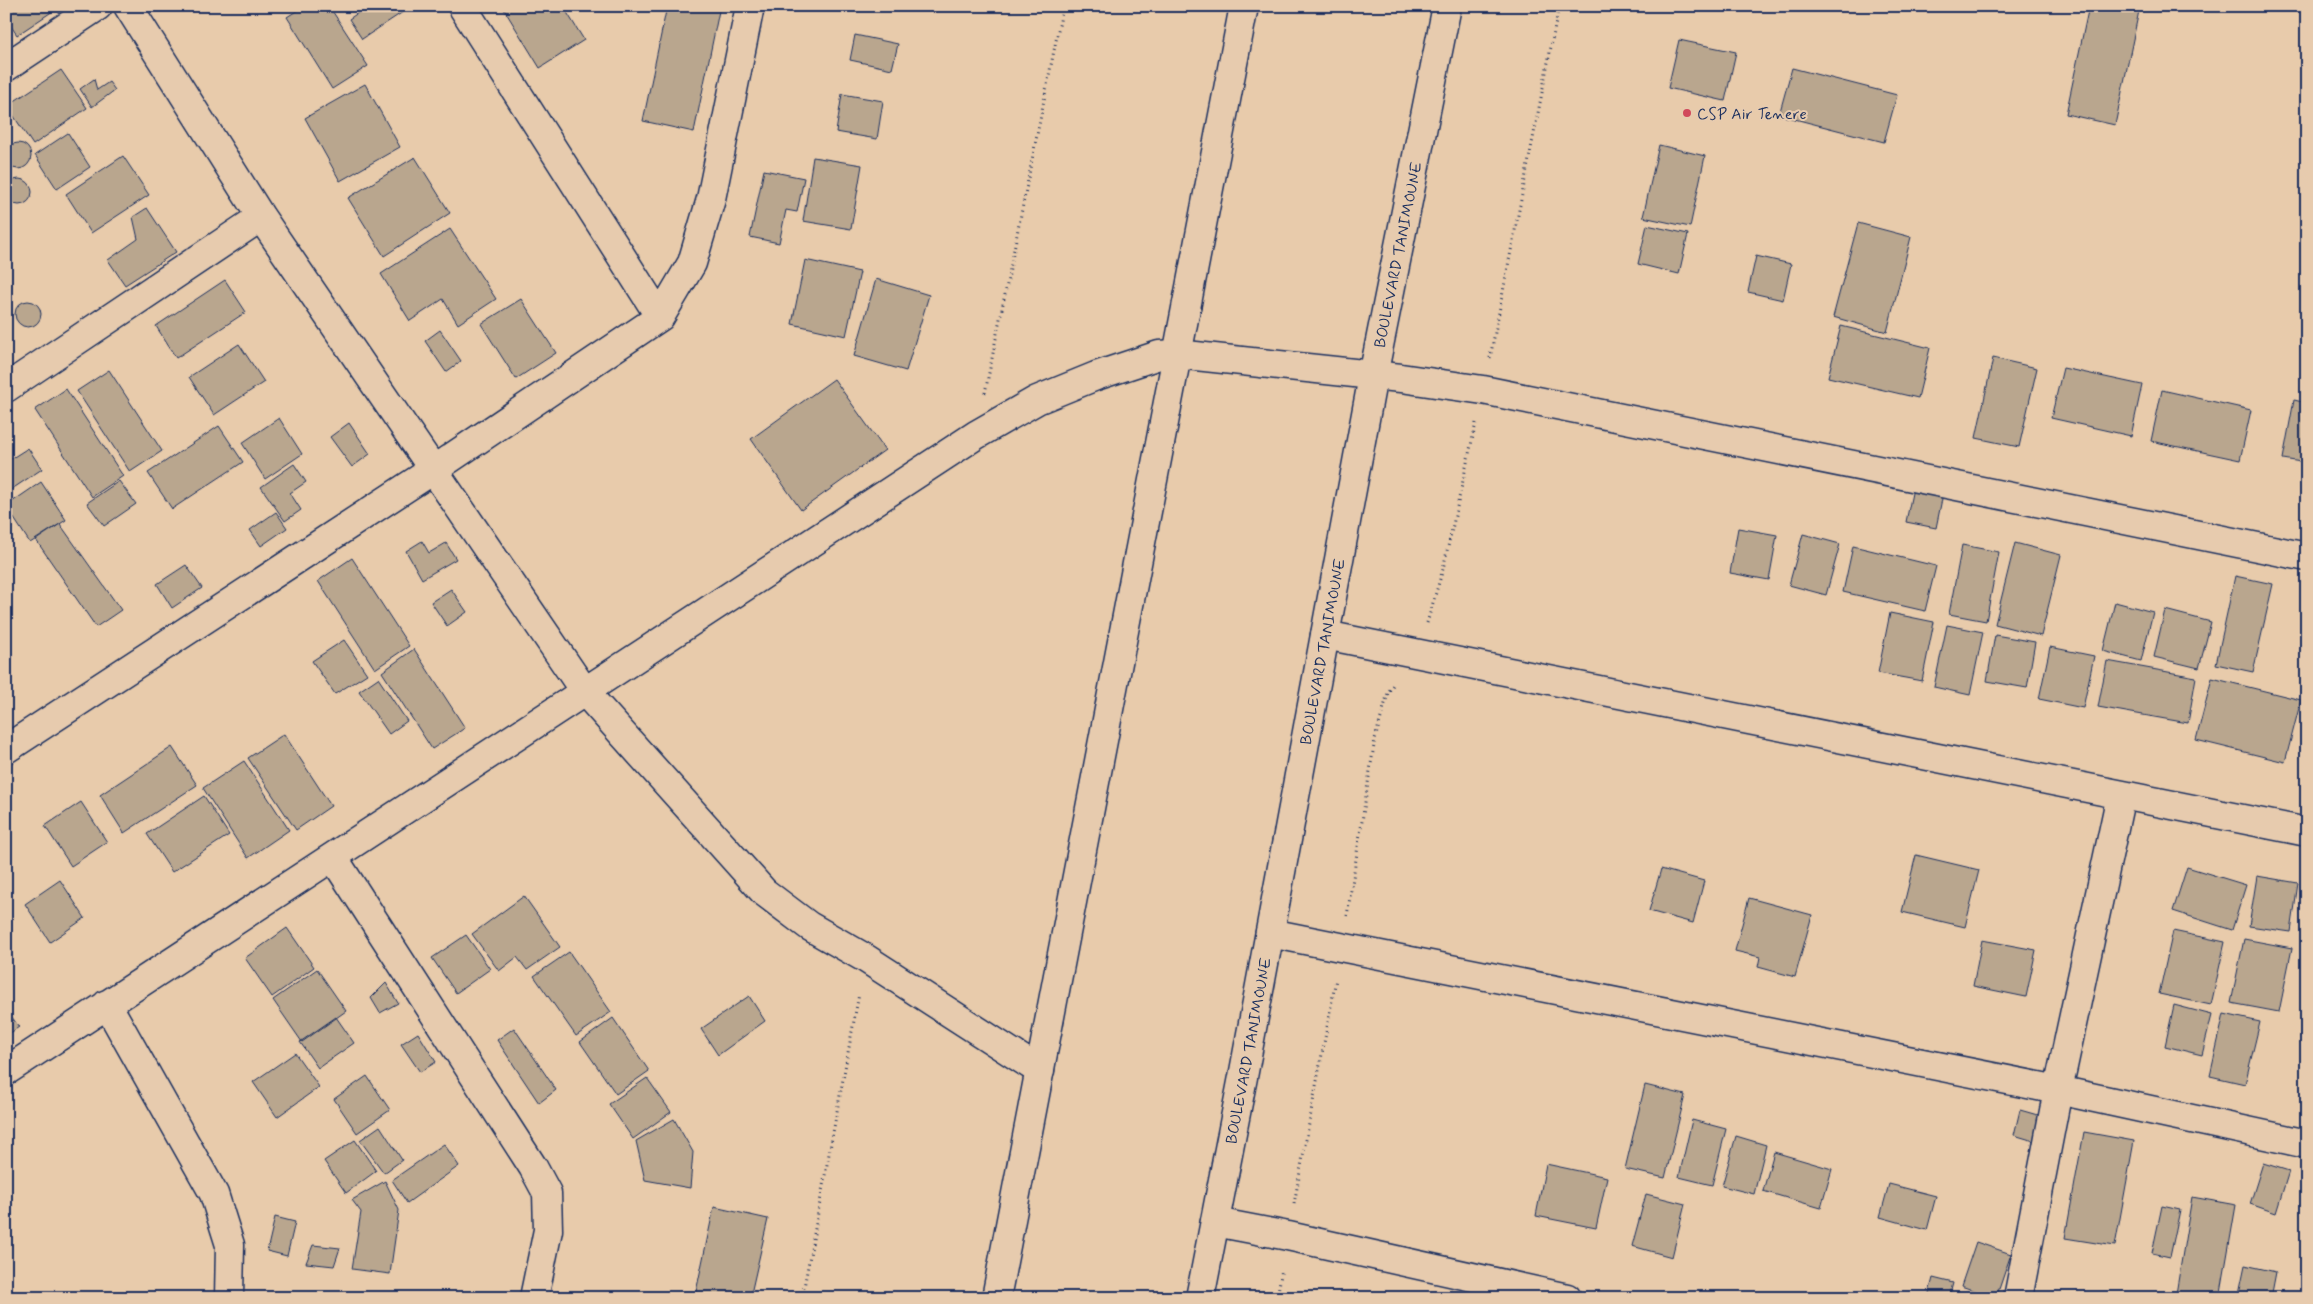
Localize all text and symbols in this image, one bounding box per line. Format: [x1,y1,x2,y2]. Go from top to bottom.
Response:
place label: CSP Air Tenere [1697,104,1807,125]
marker: CSP Air Tenere [1681,107,1693,119]
street label: BOULEVARD TANIMOUNE [1370,160,1428,350]
street label: BOULEVARD TANIMOUNE [1296,557,1351,747]
street label: BOULEVARD TANIMOUNE [1221,956,1277,1146]

